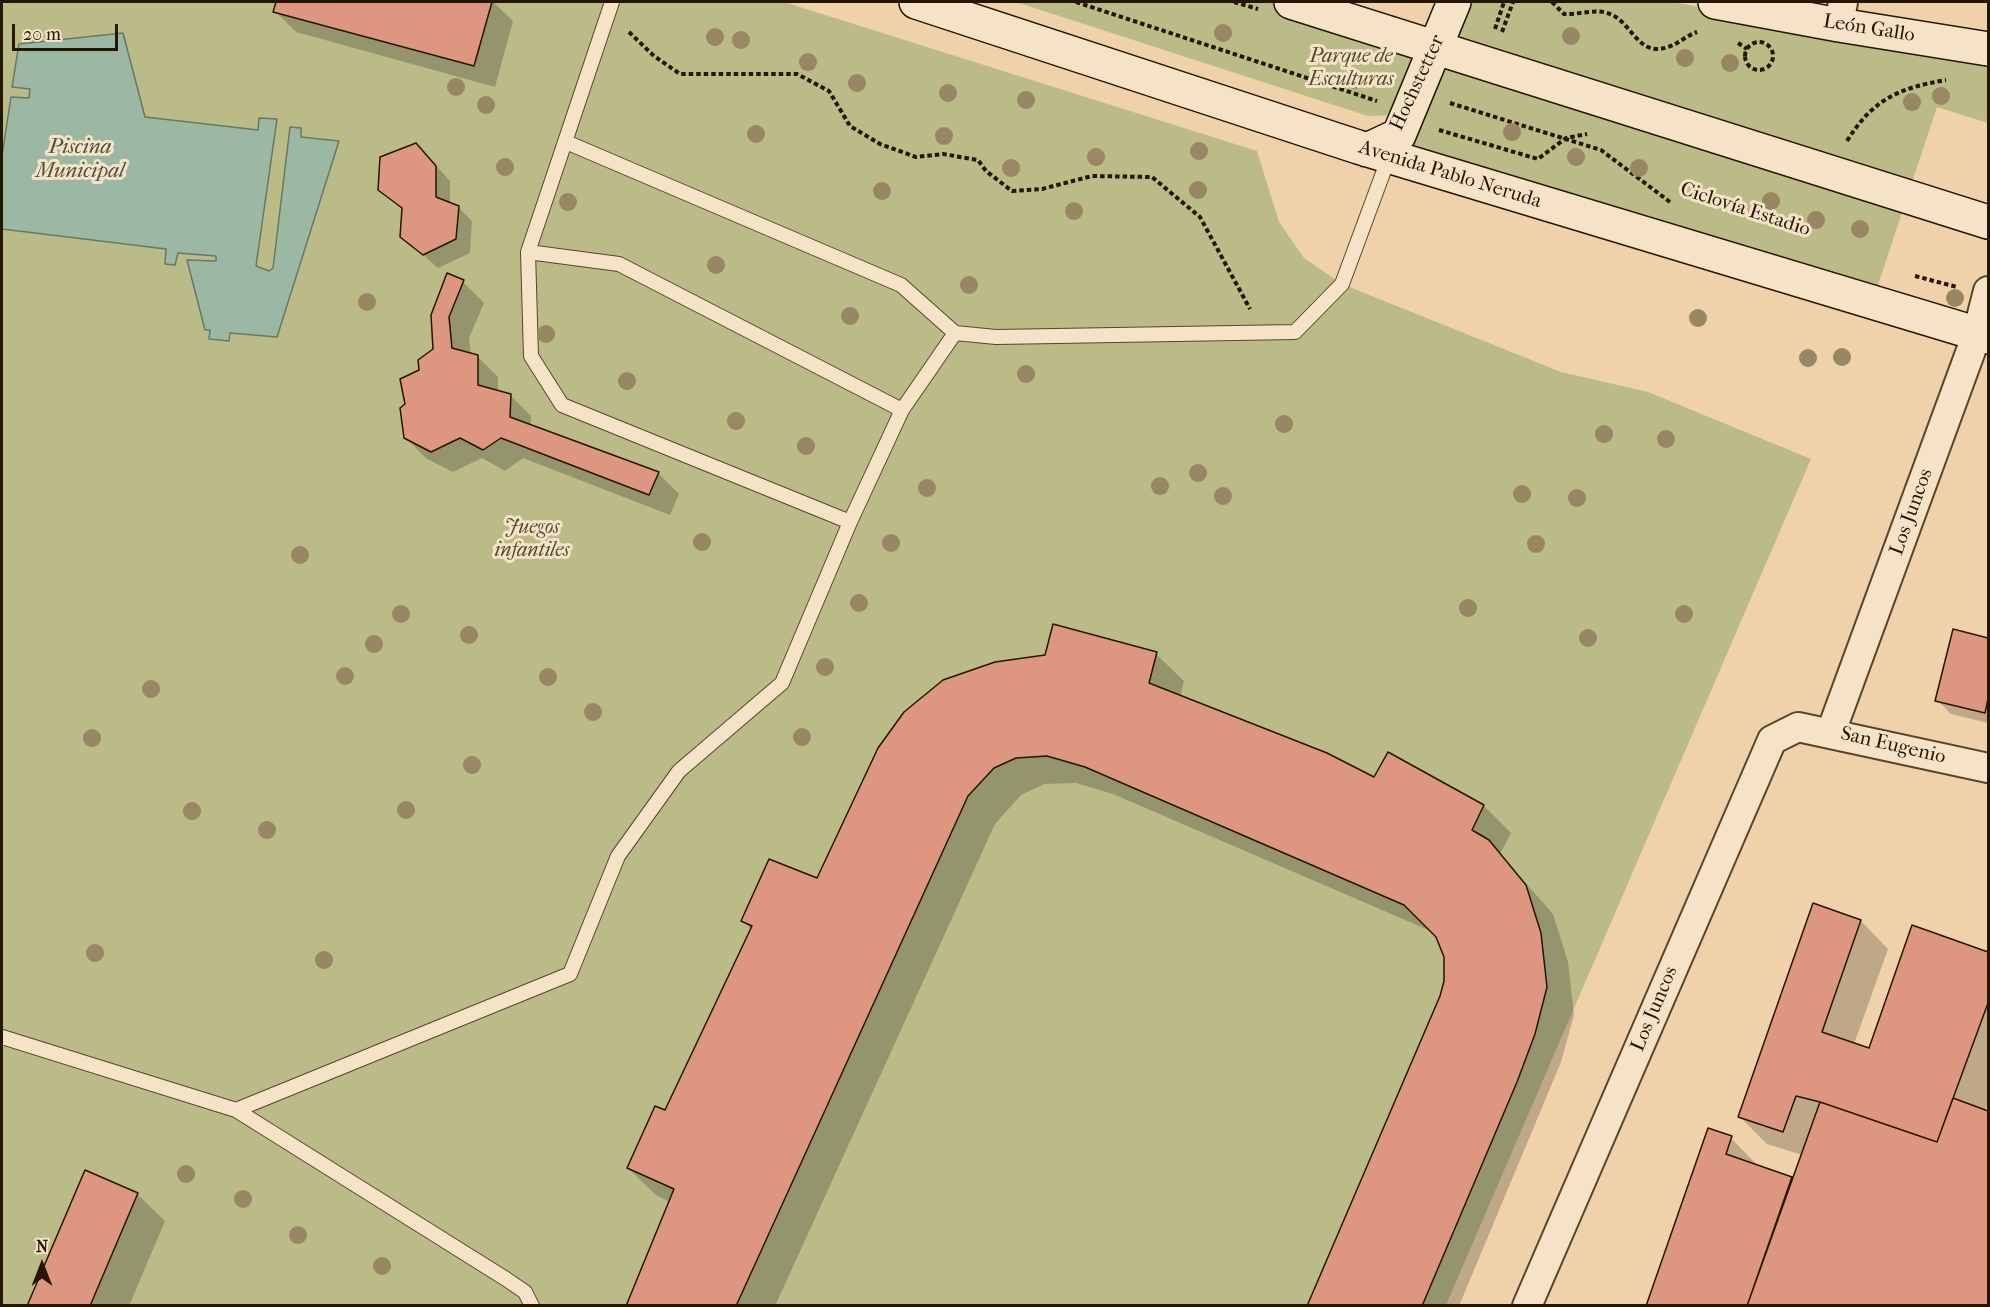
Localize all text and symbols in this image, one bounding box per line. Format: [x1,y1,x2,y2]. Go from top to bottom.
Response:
street label: León Gallo [1821,10,1917,48]
scale bar [15,12,122,50]
text: 20 m [23,24,61,45]
street label: Hochstetter [1385,31,1451,135]
park label: Parque de Esculturas [1308,45,1394,92]
water label: Piscina Municipal [36,135,124,185]
street label: Avenida Pablo Neruda [1356,136,1544,214]
street label: Ciclovía Estadio [1677,178,1813,242]
street label: Los Juncos [1885,465,1939,559]
park label: Juegos infantiles [495,516,569,563]
street label: San Eugenio [1838,722,1948,770]
street label: Los Juncos [1626,963,1684,1055]
north arrow [12,1235,72,1295]
text: N [36,1237,48,1256]

